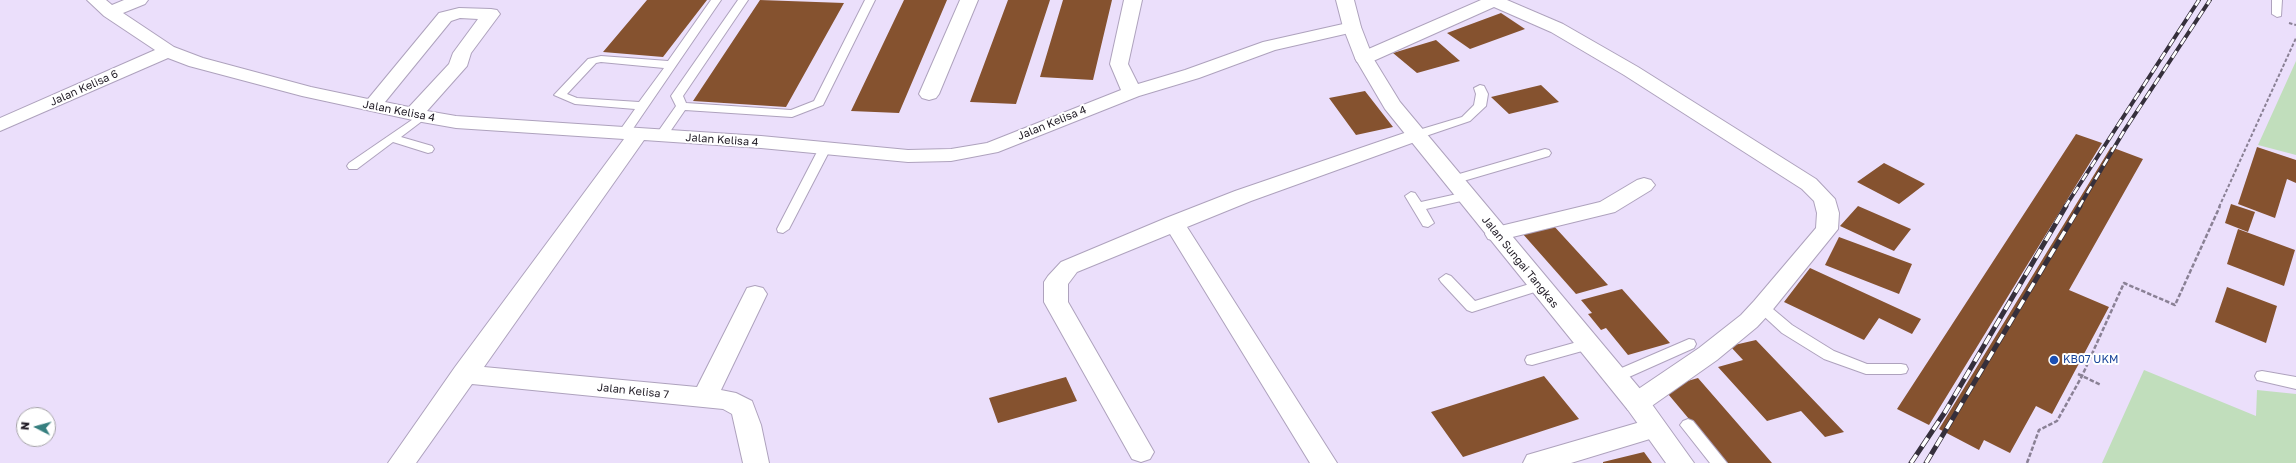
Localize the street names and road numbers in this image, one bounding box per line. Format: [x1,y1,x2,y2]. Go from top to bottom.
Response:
street label: Jalan Kelisa 6 [48,67,120,109]
street label: Jalan Kelisa 4 [362,98,436,124]
street label: Jalan Kelisa 4 [1016,103,1088,143]
street label: Jalan Kelisa 4 [685,131,759,149]
street label: Jalan Sungai Tangkas [1479,213,1561,311]
street label: Jalan Kelisa 7 [596,381,670,401]

